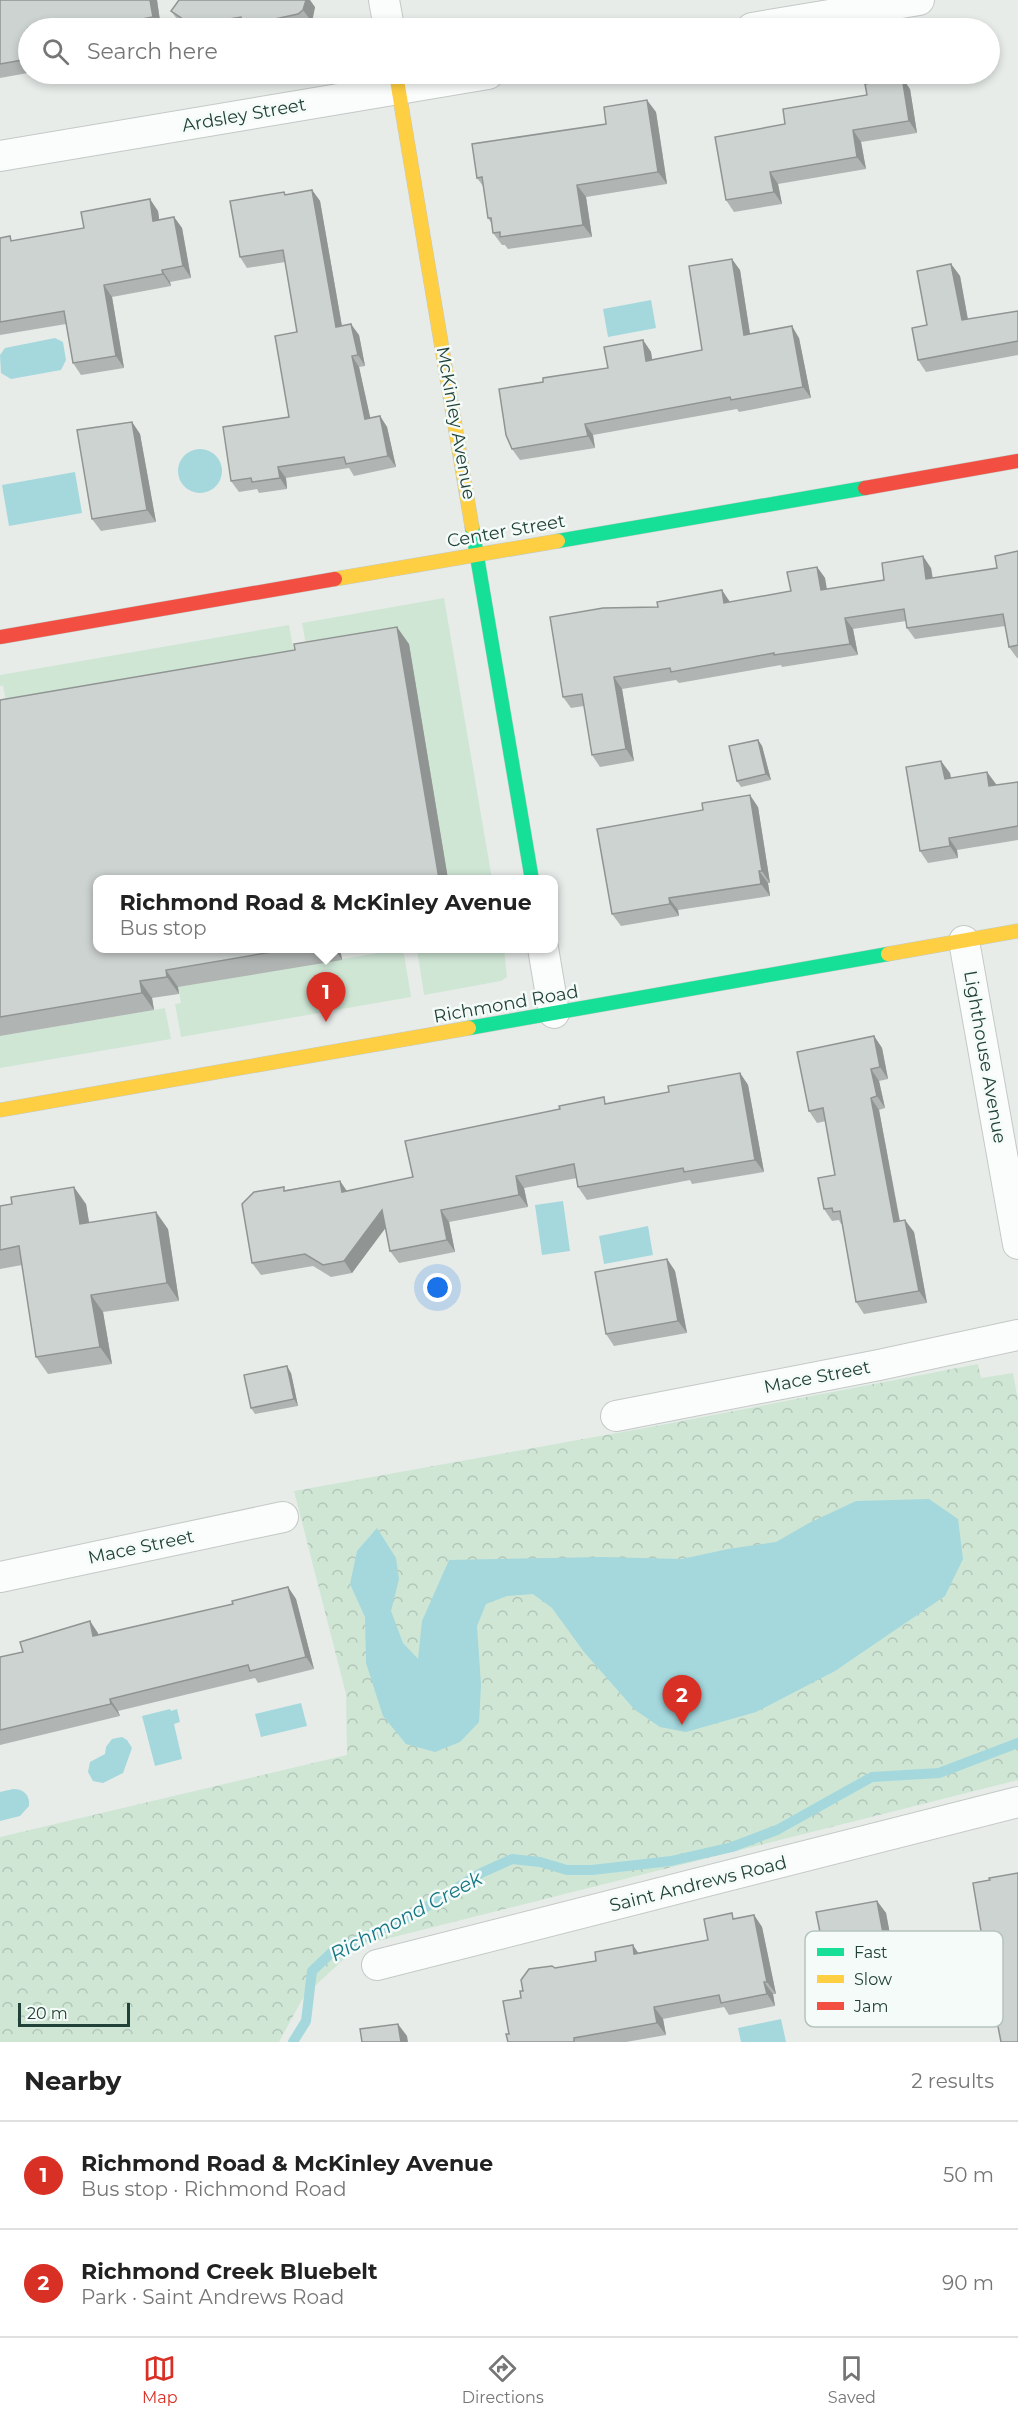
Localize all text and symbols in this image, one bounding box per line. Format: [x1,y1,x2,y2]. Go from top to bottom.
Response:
search box [18,18,1000,84]
icon: search [39,35,72,68]
text: Search here [87,38,218,65]
street label: Ardsley Street [180,93,308,137]
street label: McKinley Avenue [432,345,480,501]
street label: Center Street [445,510,567,552]
popup [93,875,558,953]
text: Richmond Road & McKinley Avenue [119,889,532,916]
text: Bus stop [119,916,207,940]
street label: Lighthouse Avenue [959,969,1011,1145]
pin: 1 [306,972,346,1022]
street label: Richmond Road [432,980,580,1028]
your location [423,1273,452,1302]
street label: Mace Street [762,1356,872,1398]
street label: Mace Street [86,1525,196,1569]
pin: 2 [662,1676,702,1725]
street label: Saint Andrews Road [607,1851,789,1917]
water label: Richmond Creek [326,1865,487,1966]
legend [805,1931,1003,2027]
text: Fast [854,1943,888,1962]
text: Slow [854,1970,892,1989]
text: Jam [853,1997,888,2016]
scale bar [18,2000,130,2028]
text: 20 m [27,2004,68,2023]
text: Nearby [24,2065,121,2097]
text: 2 results [911,2069,994,2093]
text: Richmond Road & McKinley Avenue [81,2150,493,2177]
text: 1 [40,2163,47,2187]
text: 50 m [943,2163,994,2187]
text: Bus stop · Richmond Road [81,2177,346,2201]
text: Richmond Creek Bluebelt [81,2258,378,2285]
text: 2 [38,2271,49,2295]
text: 90 m [942,2271,994,2295]
text: Park · Saint Andrews Road [81,2285,344,2309]
tab: Map [142,2352,178,2407]
tab: Directions [462,2352,544,2407]
tab: Saved [828,2352,876,2407]

